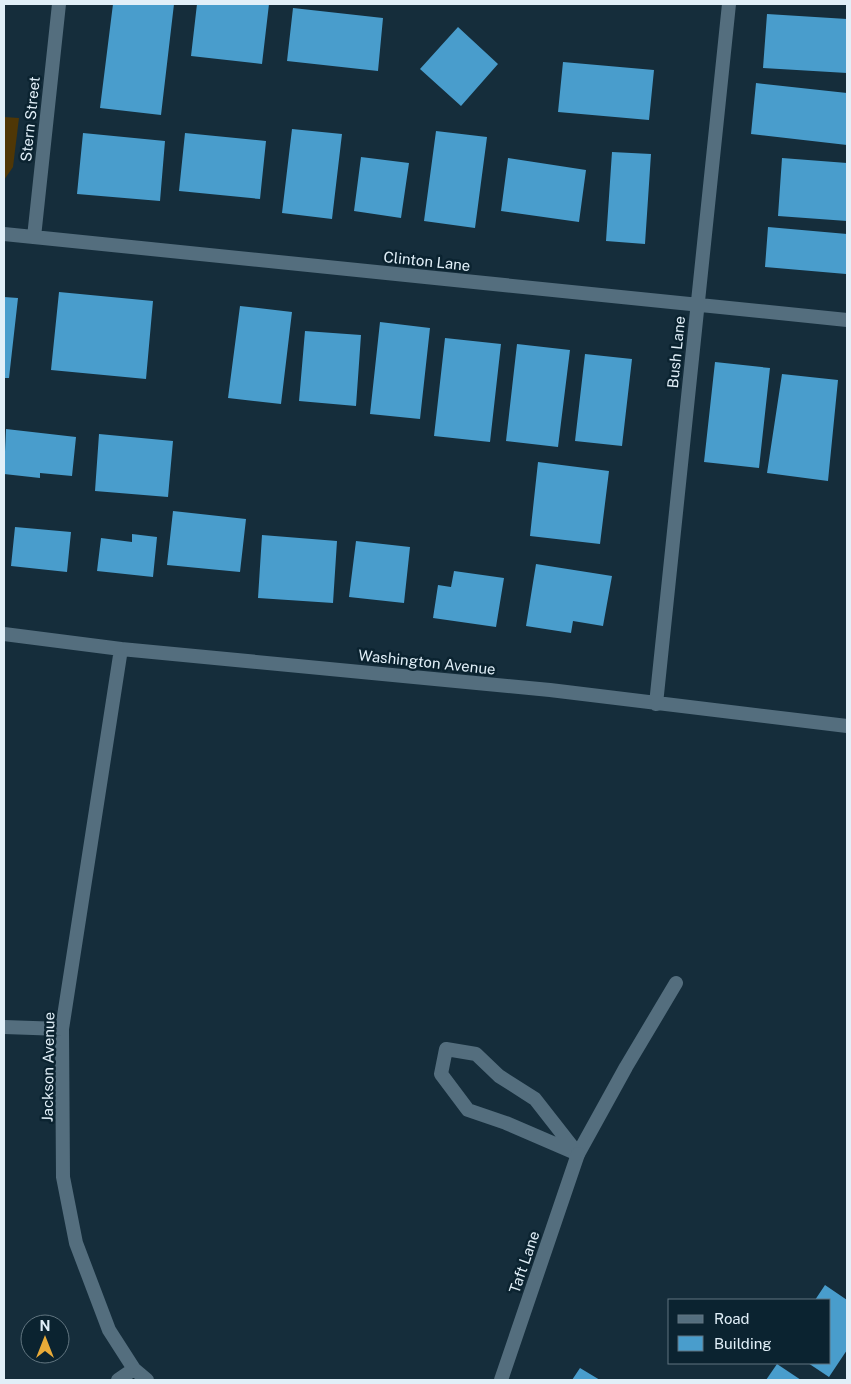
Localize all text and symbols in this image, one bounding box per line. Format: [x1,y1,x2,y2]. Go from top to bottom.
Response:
street label: Stern Street [17,75,43,163]
street label: Clinton Lane [383,248,471,274]
street label: Bush Lane [664,315,688,389]
street label: Washington Avenue [358,646,496,678]
street label: Jackson Avenue [39,1012,57,1122]
street label: Taft Lane [505,1229,543,1295]
legend [668,1299,831,1364]
text: Road [714,1310,750,1327]
north arrow [20,1314,70,1364]
text: N [40,1318,50,1334]
text: Building [714,1335,772,1352]

